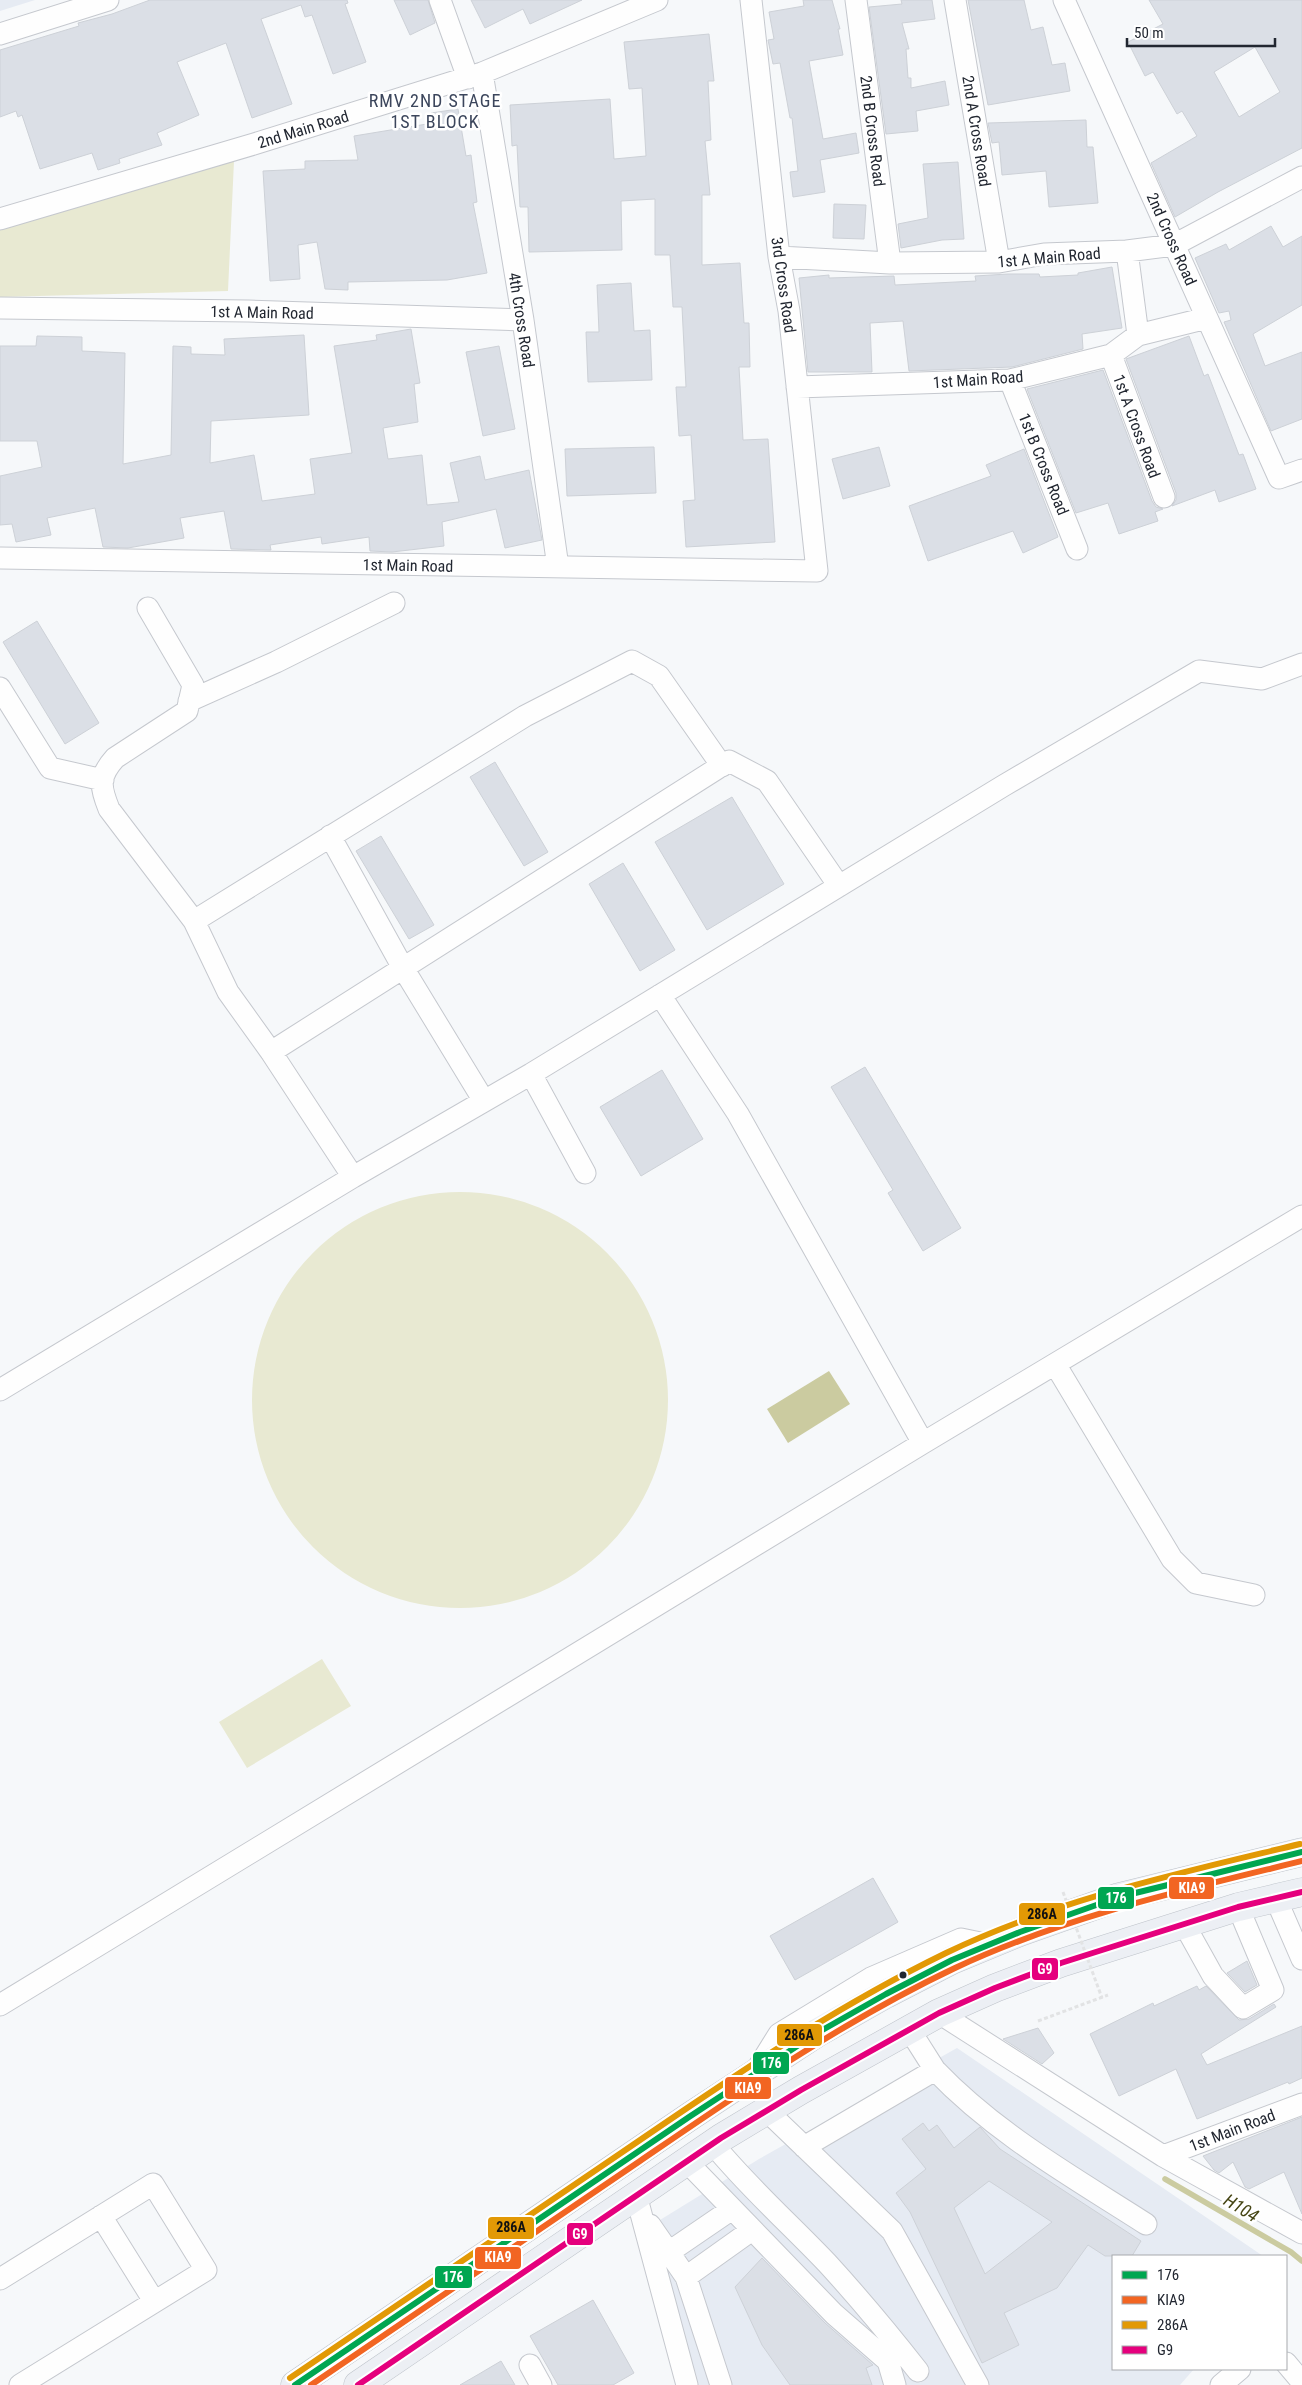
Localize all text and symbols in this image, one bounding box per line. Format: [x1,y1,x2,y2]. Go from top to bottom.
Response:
scale bar [1127,15,1274,47]
text: 50 m [1134,24,1164,42]
street label: 2nd B Cross Road [856,74,889,188]
street label: 2nd A Cross Road [958,74,995,188]
district label: RMV 2ND STAGE 1ST BLOCK [369,90,501,132]
street label: 2nd Main Road [255,107,351,152]
street label: 2nd Cross Road [1143,190,1200,289]
street label: 3rd Cross Road [767,236,800,334]
street label: 1st A Main Road [997,244,1101,271]
street label: 4th Cross Road [505,271,538,369]
street label: 1st A Main Road [210,302,314,323]
street label: 1st Main Road [932,367,1024,392]
street label: 1st A Cross Road [1109,372,1164,481]
street label: 1st B Cross Road [1014,410,1073,518]
street label: 1st Main Road [363,555,453,576]
line badge: KIA9 [1168,1876,1215,1900]
text: KIA9 [1178,1880,1206,1896]
line badge: 176 [1097,1886,1135,1910]
text: 176 [1105,1890,1127,1906]
line badge: 286A [1018,1902,1066,1926]
text: 286A [1027,1906,1057,1922]
line badge: G9 [1031,1957,1059,1981]
text: G9 [1037,1961,1053,1977]
unlabelled marker [898,1970,908,1980]
line badge: 286A [776,2023,823,2047]
text: 286A [784,2027,814,2043]
line badge: 176 [752,2051,790,2075]
text: 176 [760,2055,782,2071]
line badge: KIA9 [724,2076,772,2100]
text: KIA9 [734,2080,762,2096]
street label: 1st Main Road [1186,2105,1278,2156]
water label: H104 [1220,2189,1263,2226]
line badge: 286A [487,2216,535,2240]
text: 286A [496,2219,526,2235]
line badge: G9 [566,2222,594,2246]
text: G9 [572,2226,588,2242]
line badge: KIA9 [474,2246,522,2270]
text: KIA9 [484,2249,512,2265]
legend [1112,2255,1287,2370]
line badge: 176 [434,2265,473,2289]
text: 176 [1157,2266,1179,2284]
text: 176 [442,2269,464,2285]
text: KIA9 [1157,2291,1185,2309]
text: 286A [1157,2316,1188,2334]
text: G9 [1157,2341,1173,2359]

